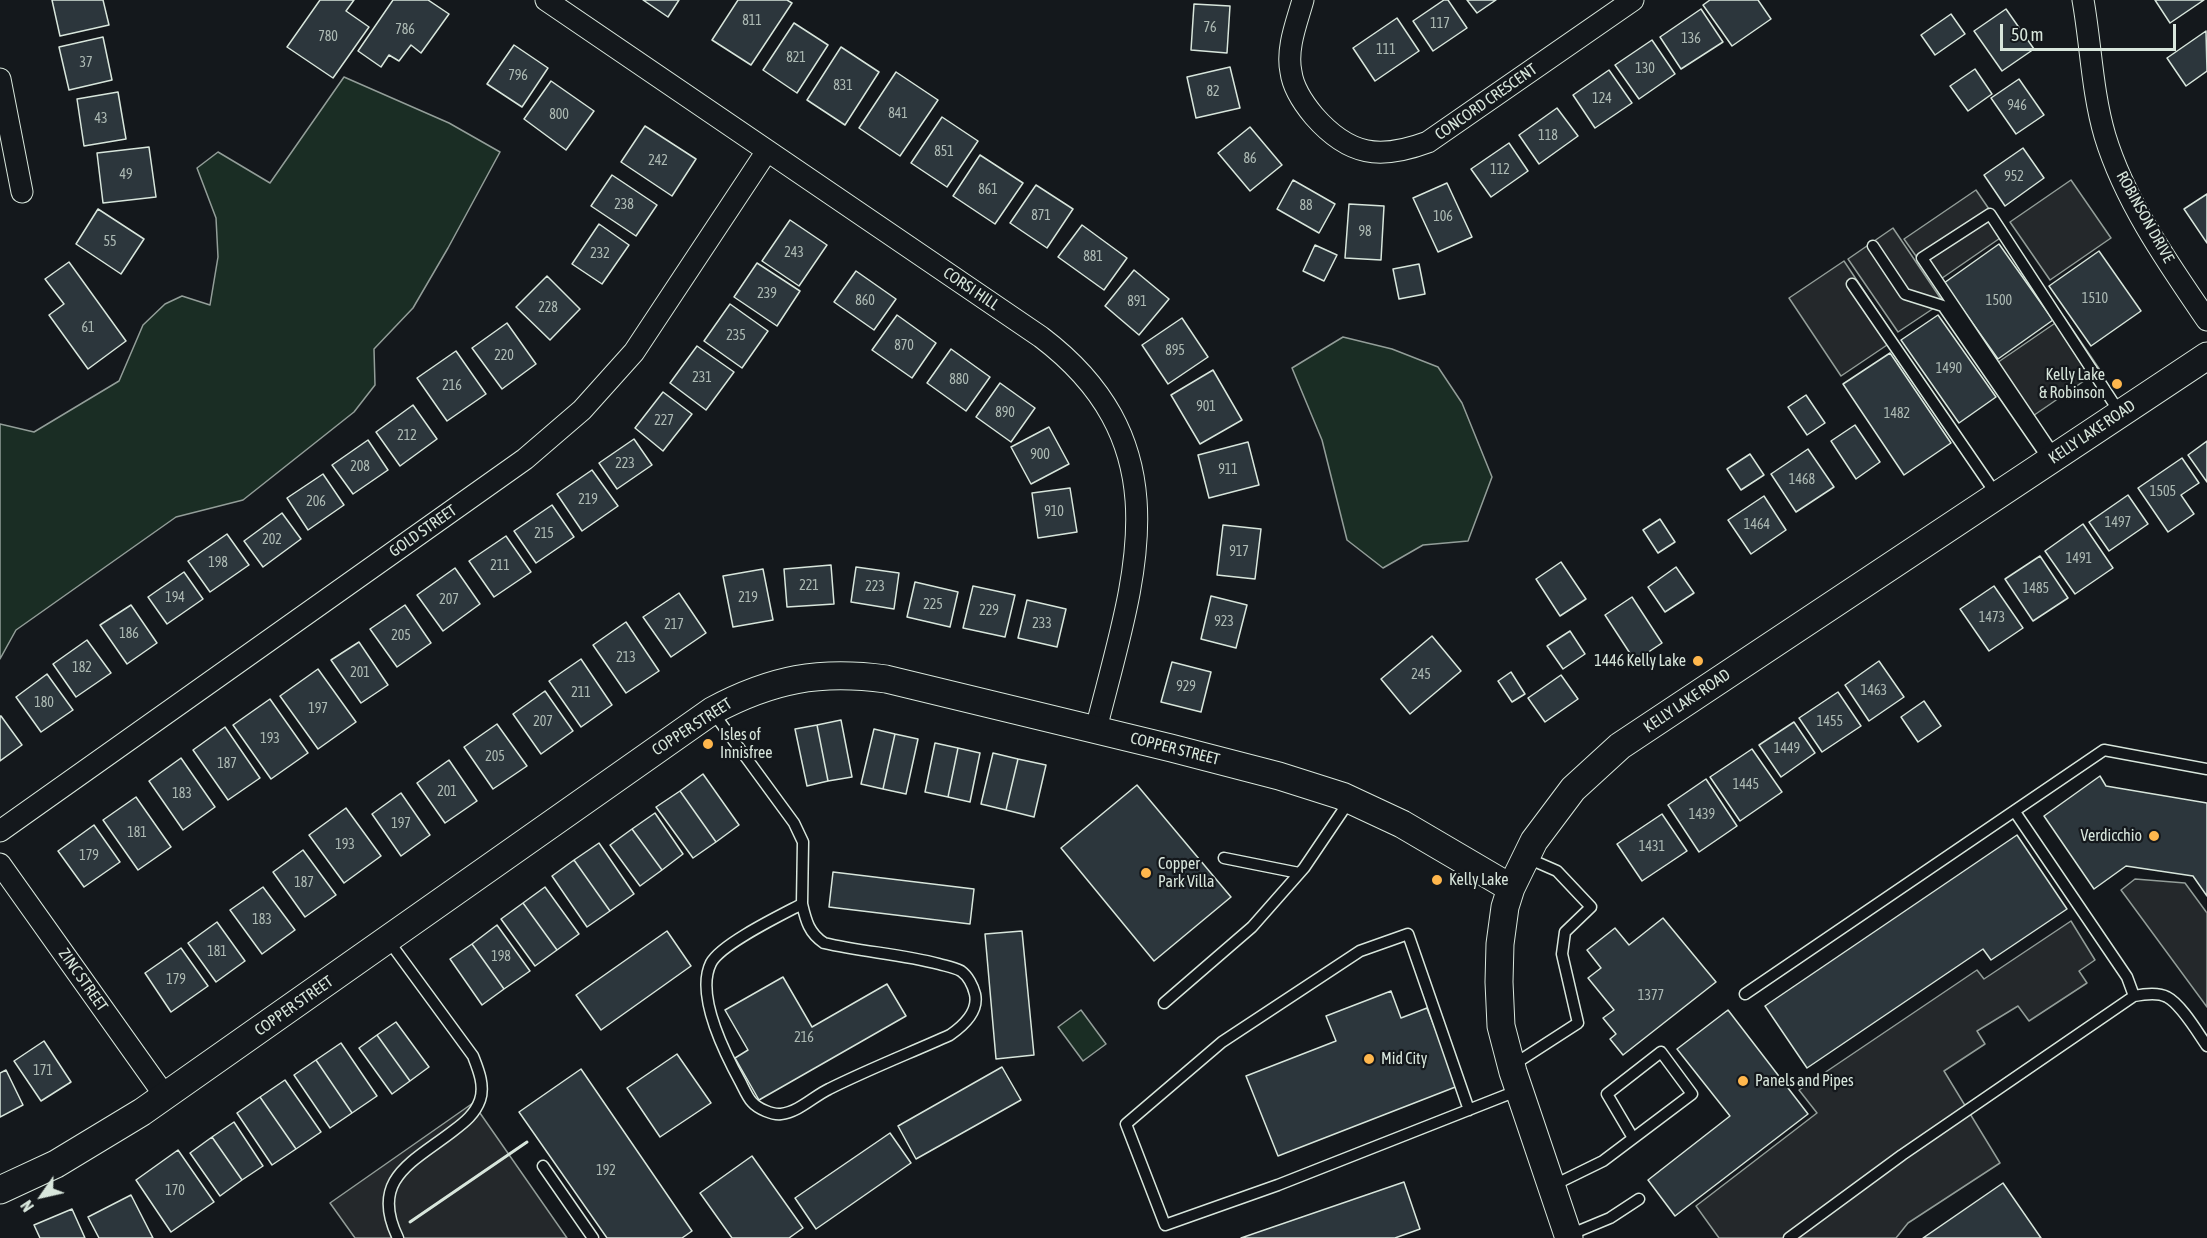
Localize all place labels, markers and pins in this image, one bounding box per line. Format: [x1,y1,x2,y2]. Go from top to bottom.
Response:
place label: Kelly Lake & Robinson [2039,365,2105,403]
marker: Kelly Lake & Robinson [2110,377,2124,391]
place label: 1446 Kelly Lake [1594,651,1686,671]
marker: 1446 Kelly Lake [1691,654,1705,668]
place label: Isles of Innisfree [720,725,773,763]
marker: Isles of Innisfree [701,737,715,751]
place label: Verdicchio [2081,826,2142,846]
marker: Verdicchio [2147,829,2161,843]
place label: Copper Park Villa [1158,854,1214,892]
marker: Copper Park Villa [1139,866,1153,880]
place label: Kelly Lake [1449,870,1509,890]
marker: Kelly Lake [1430,873,1444,887]
place label: Mid City [1381,1049,1427,1069]
marker: Mid City [1362,1052,1376,1066]
place label: Panels and Pipes [1755,1071,1854,1091]
marker: Panels and Pipes [1736,1074,1750,1088]

